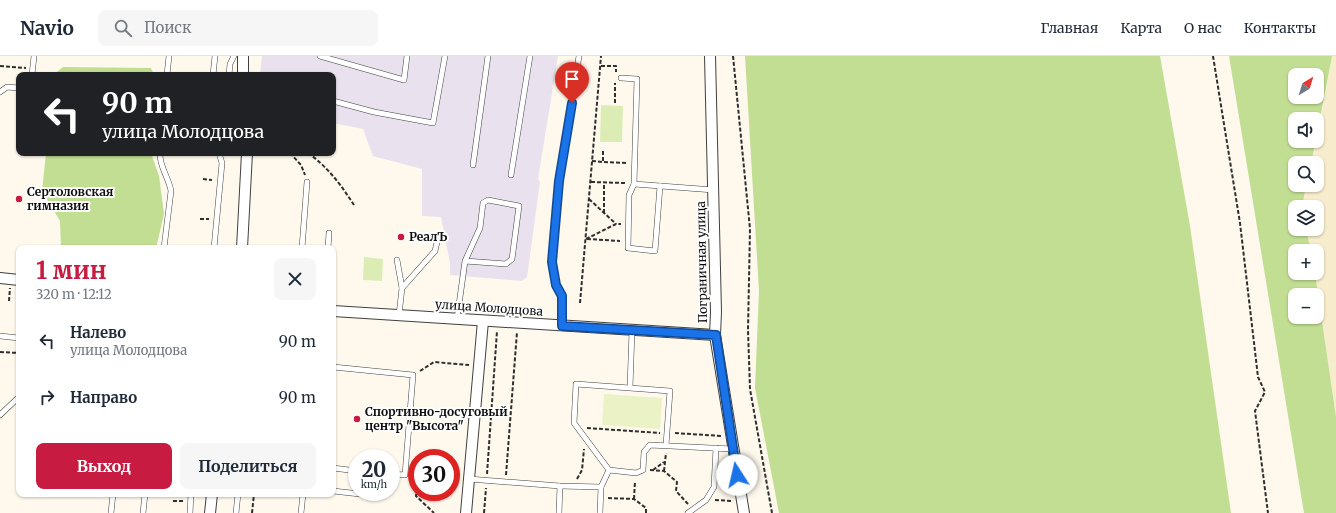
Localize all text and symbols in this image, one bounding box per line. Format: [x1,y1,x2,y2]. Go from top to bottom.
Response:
search box [98,10,378,46]
text: Navio [20,16,74,40]
icon: search [112,17,134,39]
text: Поиск [144,18,191,37]
text: Главная [1040,19,1098,37]
text: Карта [1120,19,1162,37]
text: О нас [1184,19,1222,37]
text: Контакты [1244,19,1316,37]
pin [555,62,589,103]
icon: arrive [561,68,583,90]
north arrow [1288,68,1324,104]
map controls [1288,68,1324,324]
text: 90 m [102,85,173,121]
icon: left [36,88,88,140]
button: sound [1288,112,1324,148]
text: улица Молодцова [102,120,264,143]
button: search [1288,156,1324,192]
place label: Сертоловская гимназия [27,184,113,213]
marker: Сертоловская гимназия [14,194,24,204]
street label: Пограничная улица [693,200,710,323]
button: layers [1288,200,1324,236]
place label: РеалЪ [409,229,447,244]
marker: РеалЪ [396,232,406,242]
button: + [1288,244,1324,280]
text: 1 мин [36,255,107,286]
button: close [274,258,316,300]
text: 320 m · 12:12 [36,286,112,303]
button: − [1288,288,1324,324]
street label: улица Молодцова [435,296,544,319]
text: Налево [70,323,126,342]
icon: left [36,330,58,352]
text: 90 m [279,332,316,351]
text: улица Молодцова [70,342,187,359]
icon: right [36,386,58,408]
text: Направо [70,388,137,407]
text: 90 m [279,388,316,407]
place label: Спортивно-досуговый центр "Высота" [365,404,508,433]
marker: Спортивно-досуговый центр "Высота" [352,414,362,424]
button: Выход [36,443,172,489]
button: Поделиться [180,443,316,489]
speed limit sign: 30 [408,449,460,501]
position arrow [716,454,758,496]
text: 20 [362,457,386,482]
text: km/h [361,478,387,491]

